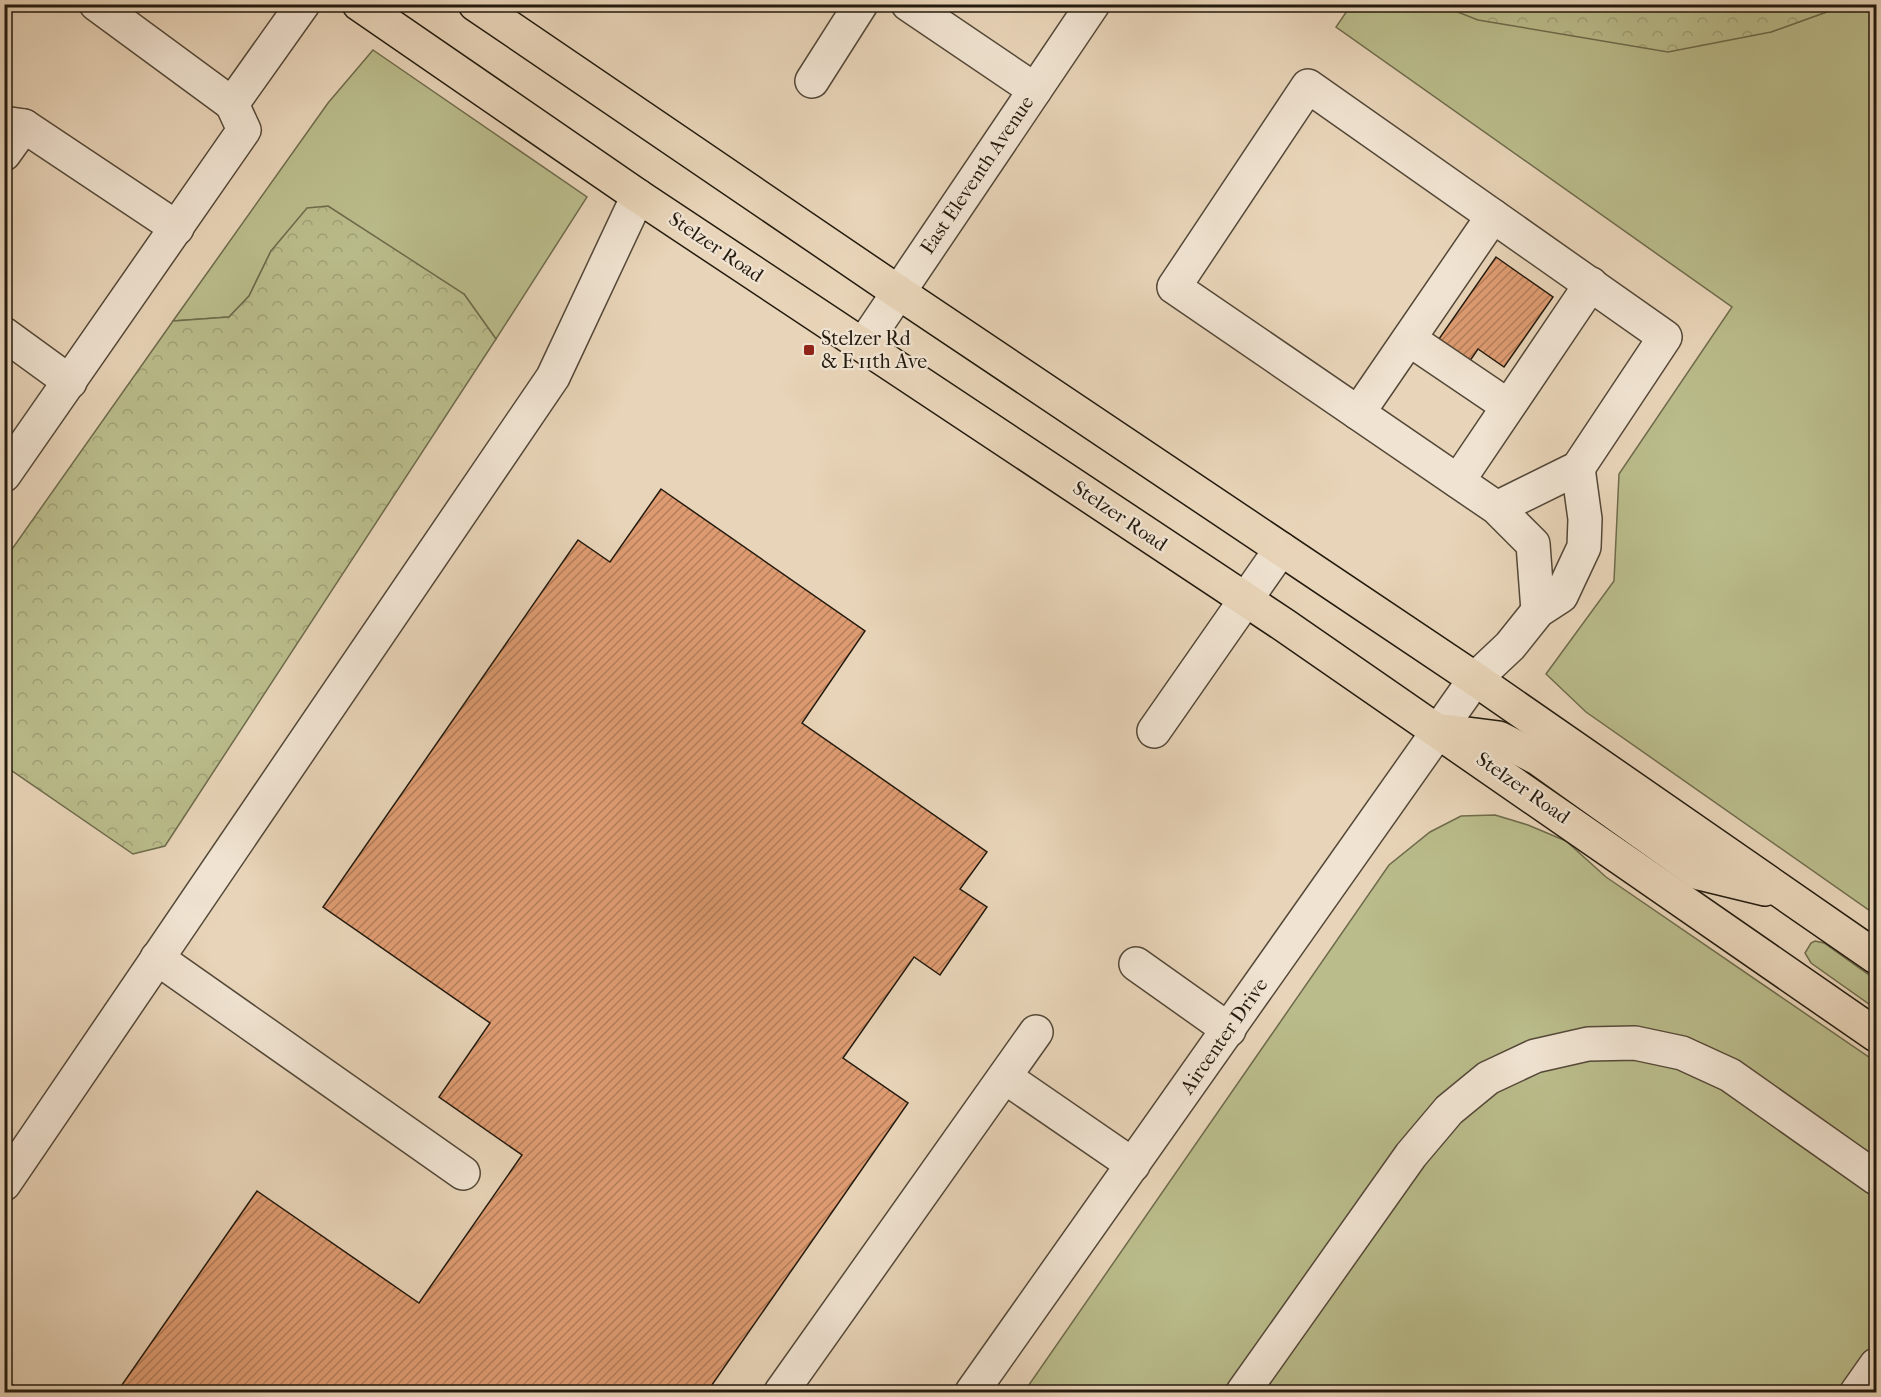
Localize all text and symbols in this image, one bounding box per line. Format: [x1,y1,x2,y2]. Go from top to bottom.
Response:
street label: East Eleventh Avenue [916,91,1039,258]
street label: Stelzer Road [664,207,768,288]
place label: Stelzer Rd & E 11th Ave [821,327,927,373]
marker: Stelzer Rd & E 11th Ave [802,343,816,357]
street label: Stelzer Road [1068,476,1172,557]
street label: Stelzer Road [1472,747,1575,829]
street label: Aircenter Drive [1175,974,1273,1099]

